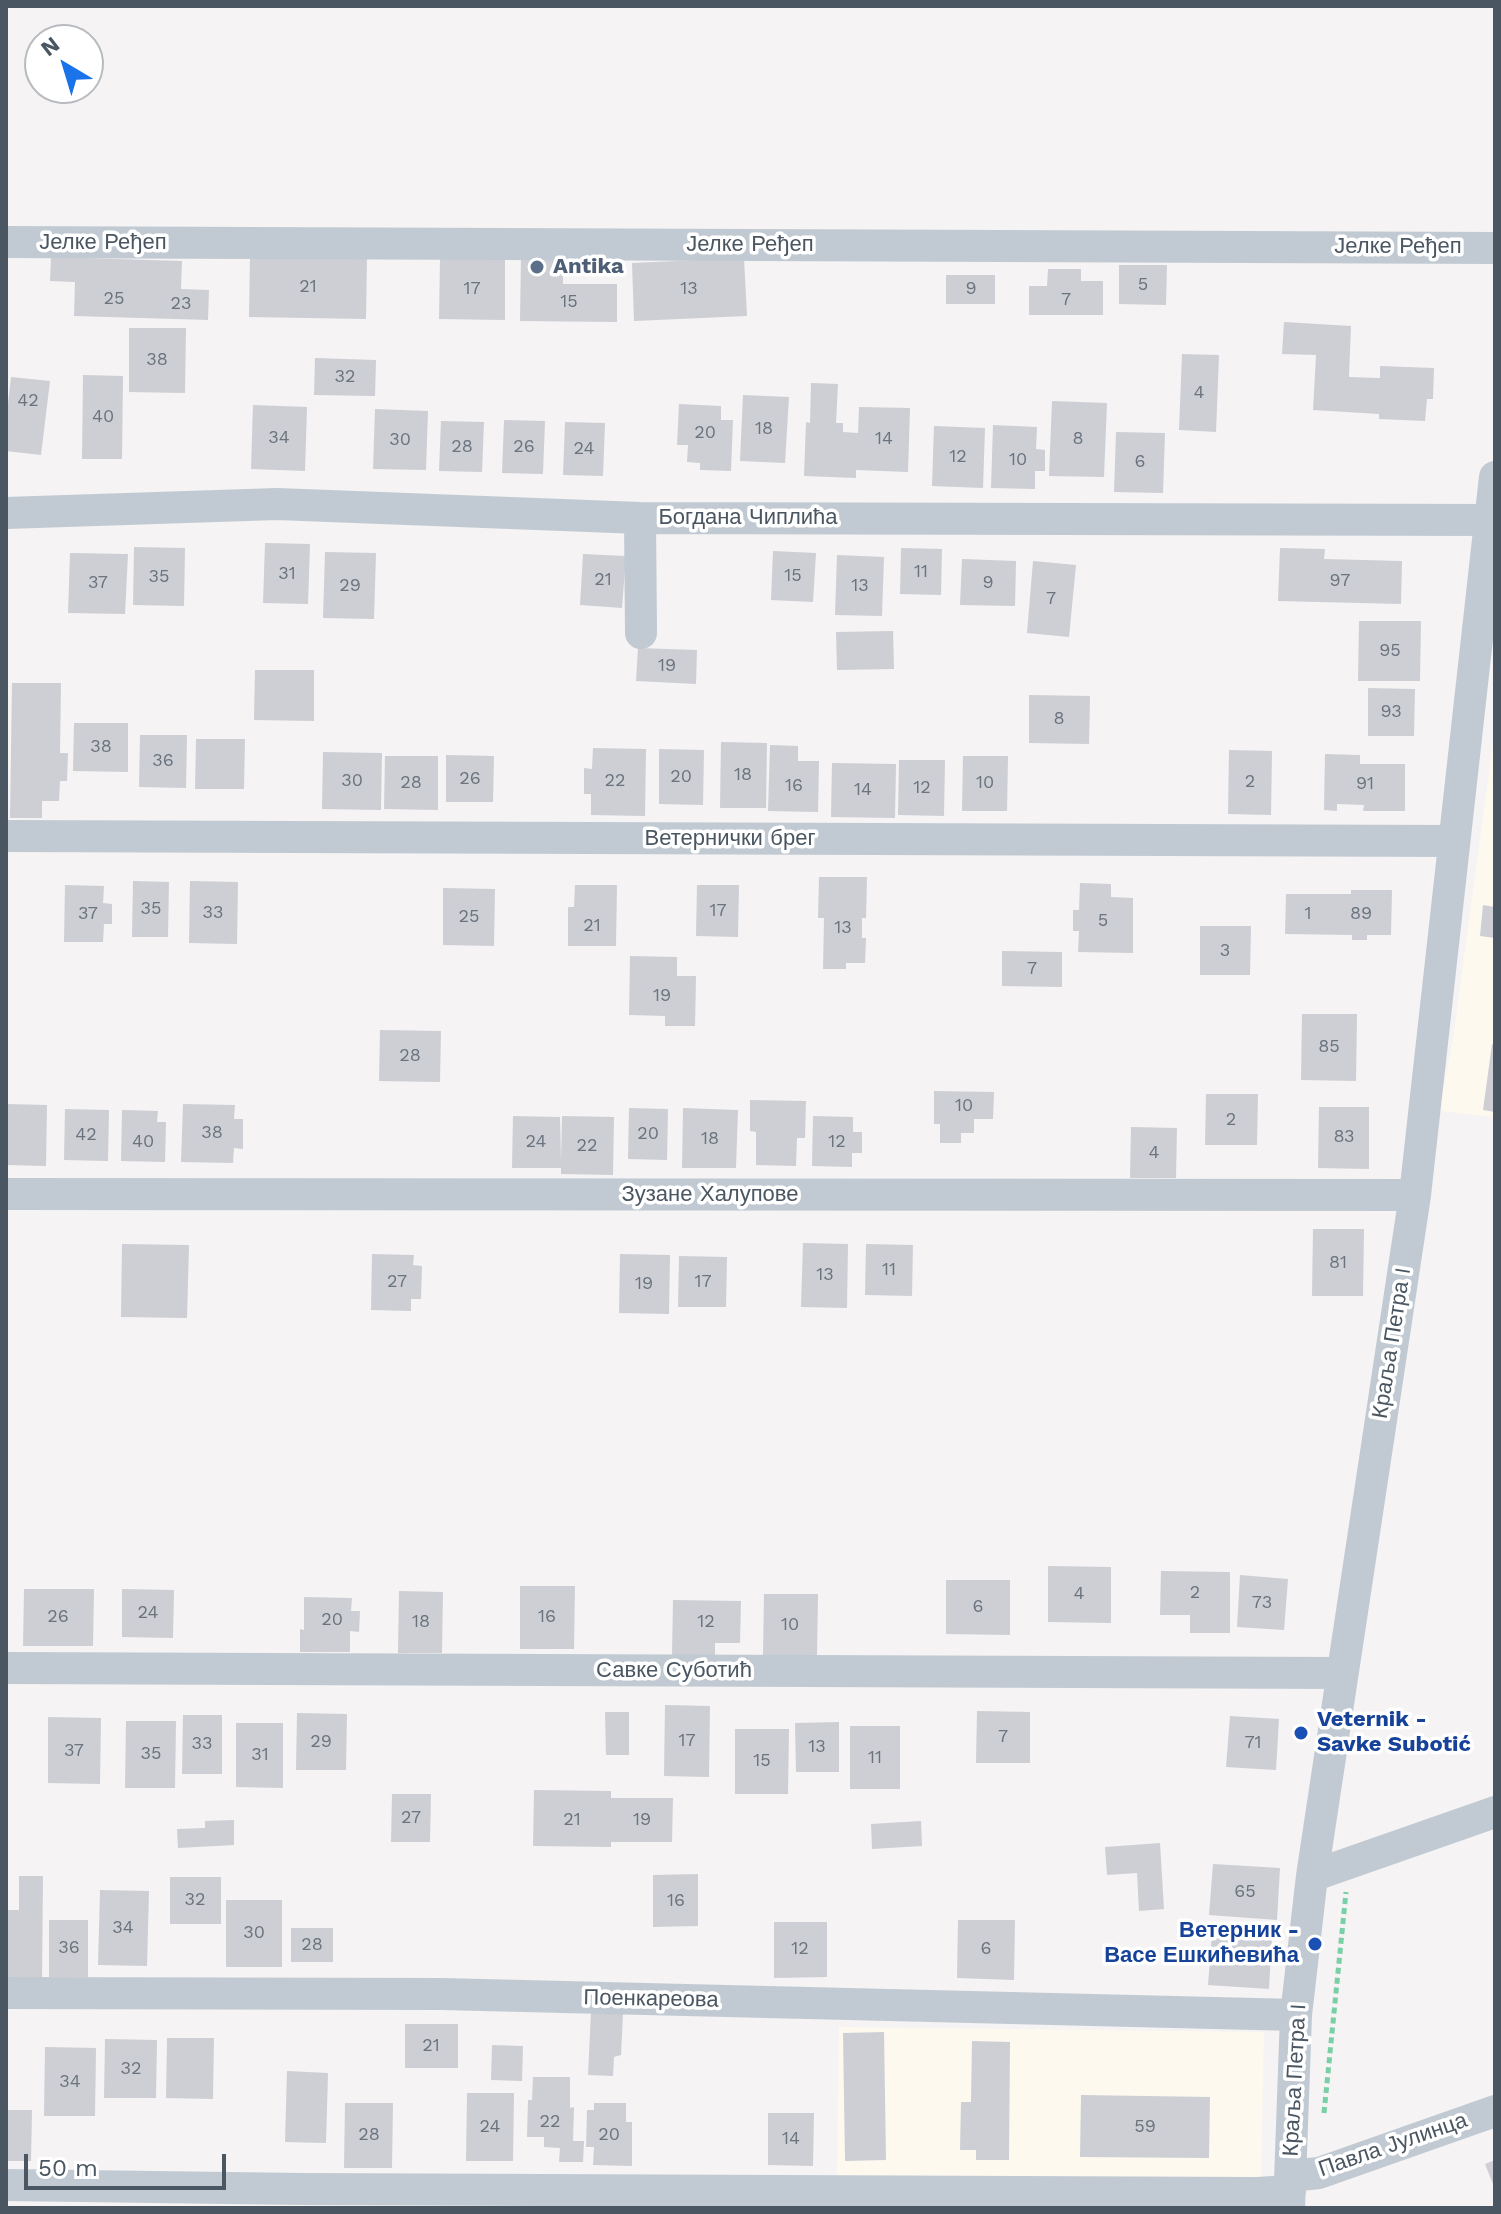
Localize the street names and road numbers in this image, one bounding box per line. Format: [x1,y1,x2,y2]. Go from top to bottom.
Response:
street label: Јелке Ређеп [39,230,167,256]
street label: Јелке Ређеп [686,232,814,258]
street label: Јелке Ређеп [1334,234,1462,260]
street label: Богдана Чиплића [658,505,838,531]
street label: Ветернички брег [645,826,815,852]
street label: Зузане Халупове [621,1182,799,1208]
street label: Краља Петра I [1367,1265,1417,1421]
street label: Савке Суботић [596,1658,752,1684]
street label: Поенкареова [583,1985,719,2013]
street label: Краља Петра I [1278,2003,1312,2157]
street label: Павла Јулинца [1315,2107,1471,2183]

